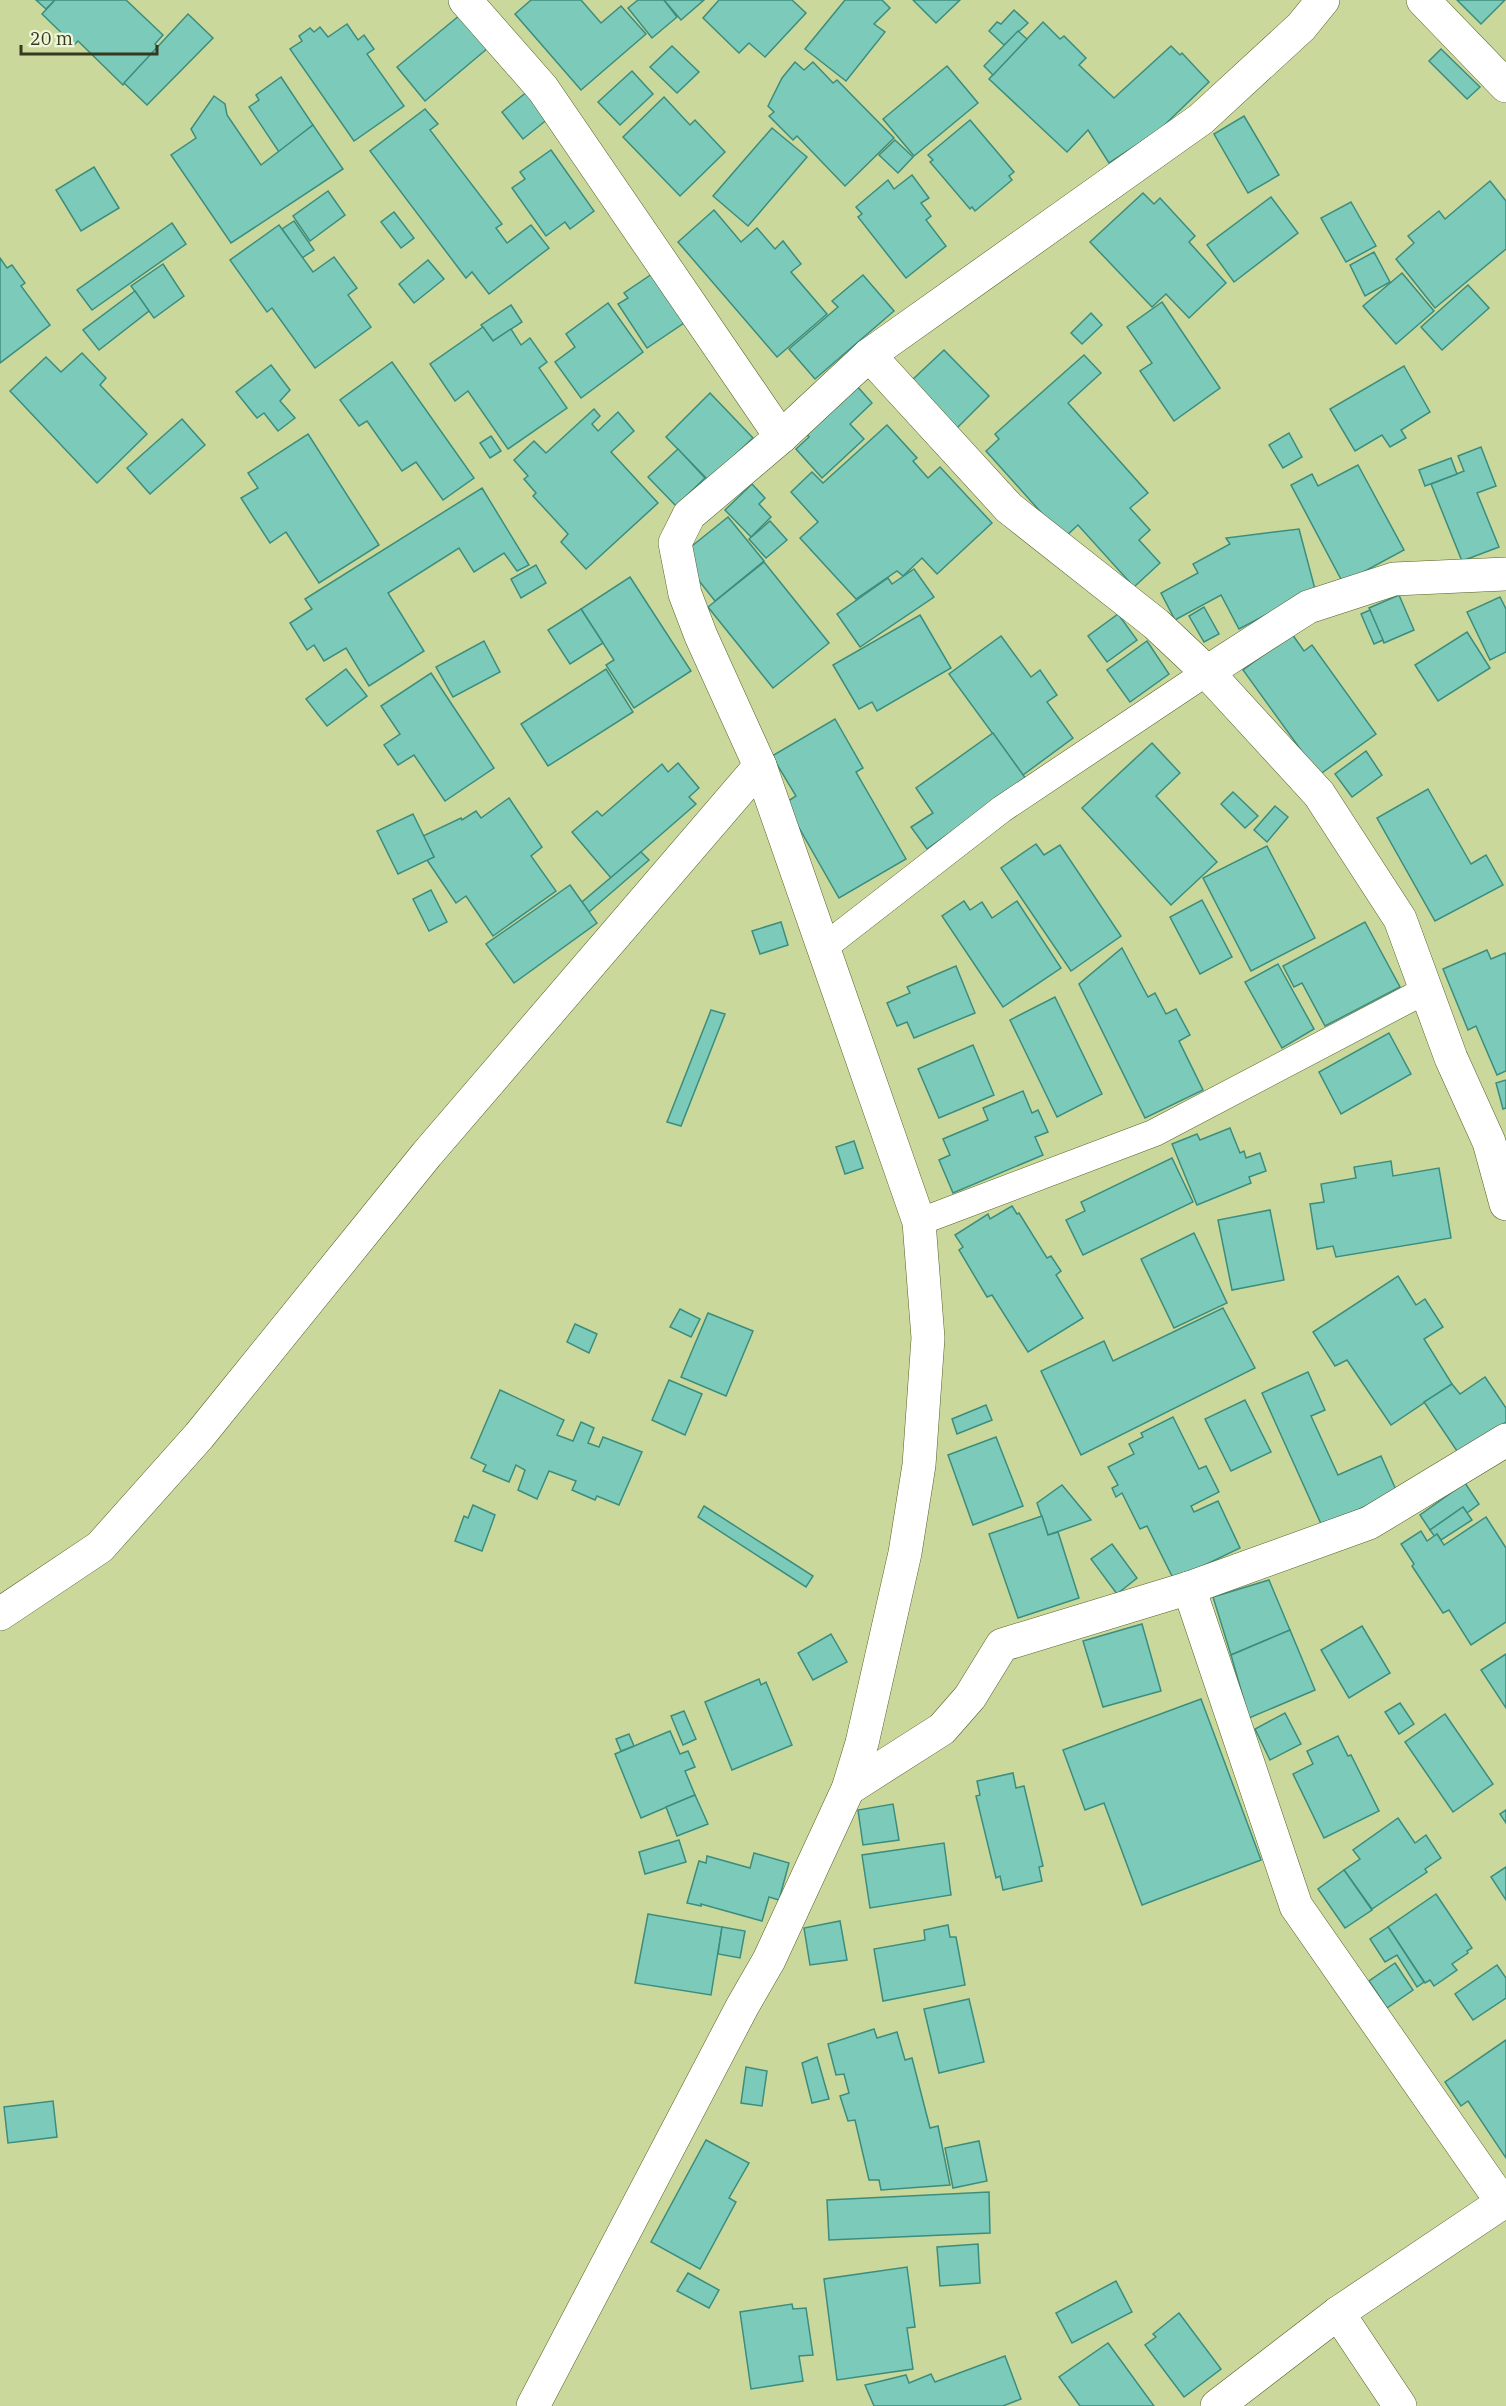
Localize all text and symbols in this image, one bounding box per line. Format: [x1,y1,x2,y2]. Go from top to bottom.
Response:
scale bar [21,18,158,56]
text: 20 m [30,27,73,50]

